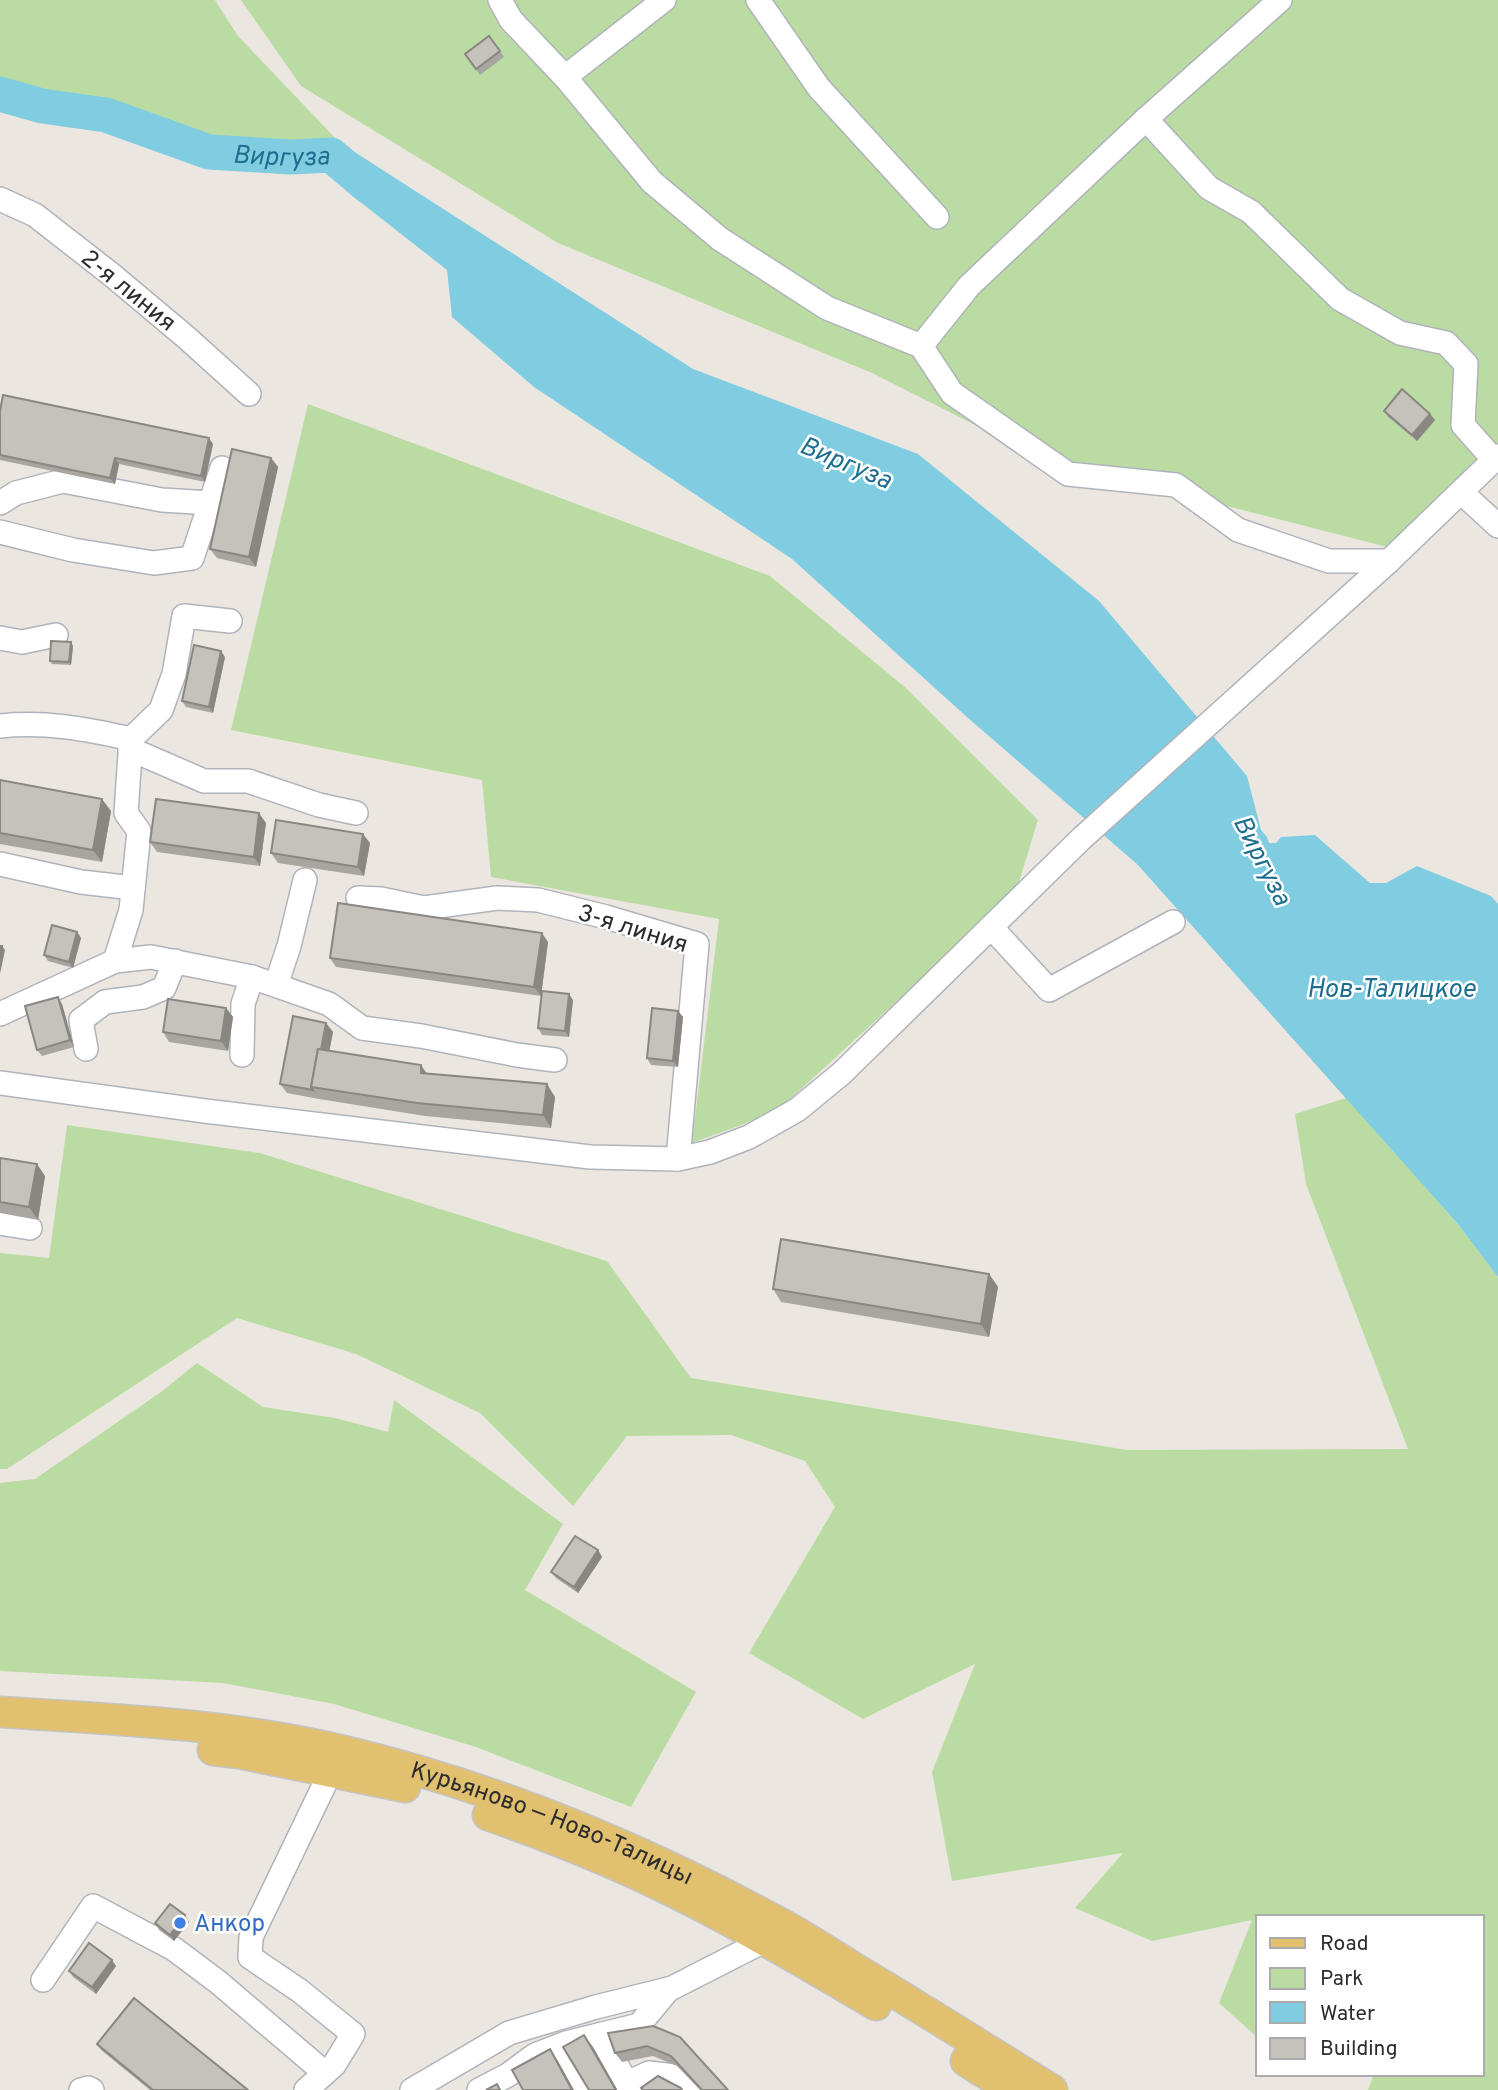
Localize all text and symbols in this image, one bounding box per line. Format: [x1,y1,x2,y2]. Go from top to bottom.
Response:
water label: Виргуза [232,139,331,176]
street label: 2-я линия [74,244,181,339]
water label: Виргуза [794,430,897,499]
water label: Виргуза [1224,811,1298,912]
street label: 3-я линия [574,899,691,961]
water label: Нов-Талицкое [1307,974,1476,1007]
street label: Курьяново — Ново-Талицы [407,1756,697,1893]
place label: Анкор [194,1910,265,1940]
marker: Анкор [172,1915,188,1931]
legend [1256,1915,1484,2076]
text: Road [1320,1931,1369,1958]
text: Park [1320,1966,1363,1993]
text: Water [1320,2001,1375,2028]
text: Building [1320,2036,1398,2063]

